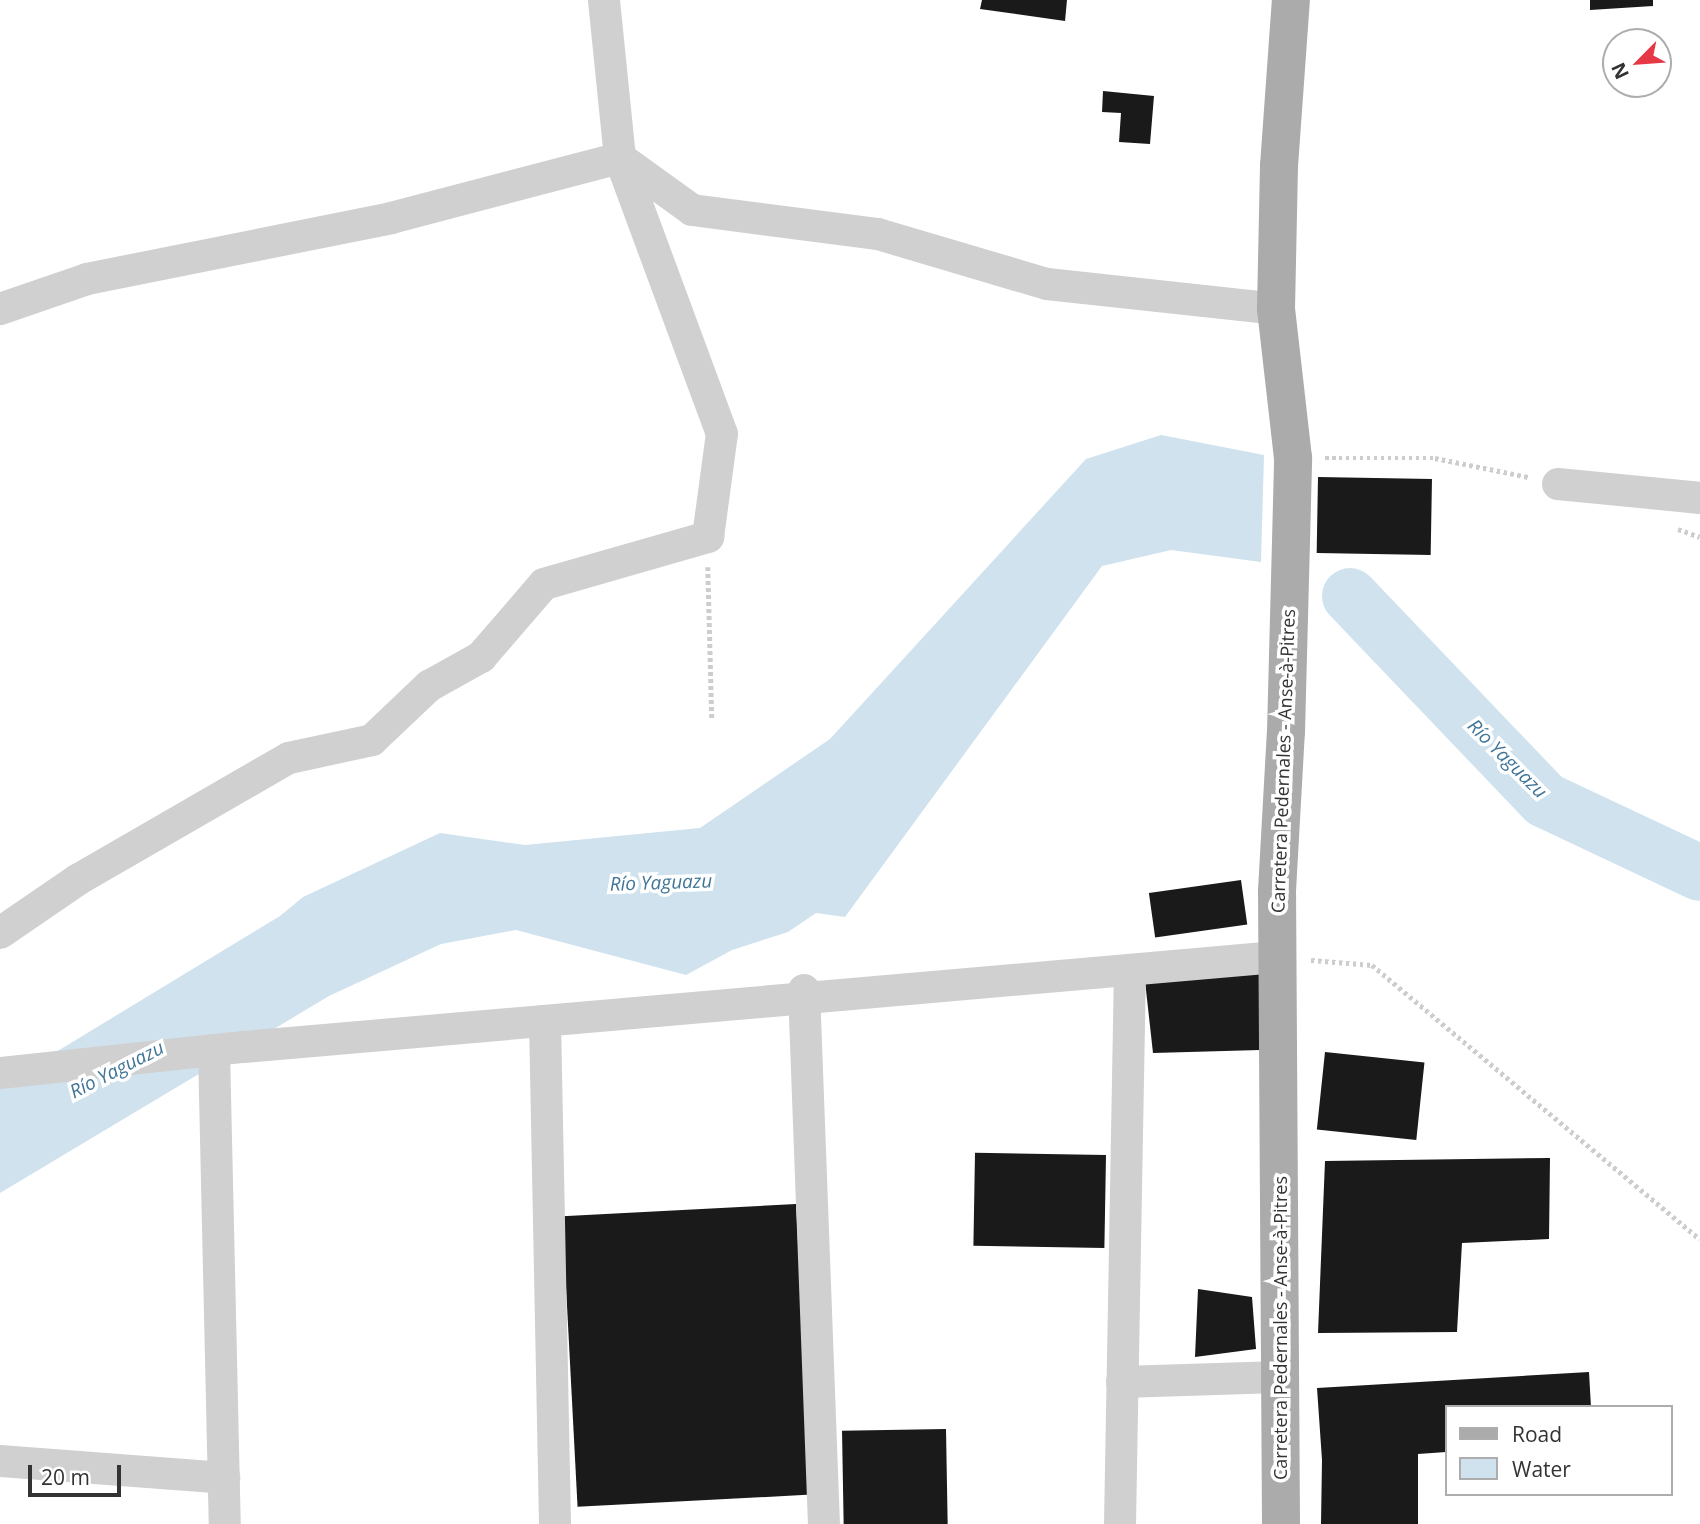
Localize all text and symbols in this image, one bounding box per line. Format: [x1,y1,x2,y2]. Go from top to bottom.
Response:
north arrow [1602,28,1672,98]
text: N [1605,59,1635,84]
street label: Carretera Pedernales - Anse-à-Pitres [1267,609,1299,913]
water label: Río Yaguazu [1463,715,1551,803]
water label: Río Yaguazu [609,870,713,896]
water label: Río Yaguazu [66,1037,168,1103]
street label: Carretera Pedernales - Anse-à-Pitres [1269,1176,1291,1480]
legend [1444,1405,1672,1496]
text: Road [1512,1420,1562,1448]
scale bar [32,1450,124,1494]
text: Water [1512,1455,1571,1483]
text: 20 m [41,1463,90,1491]

